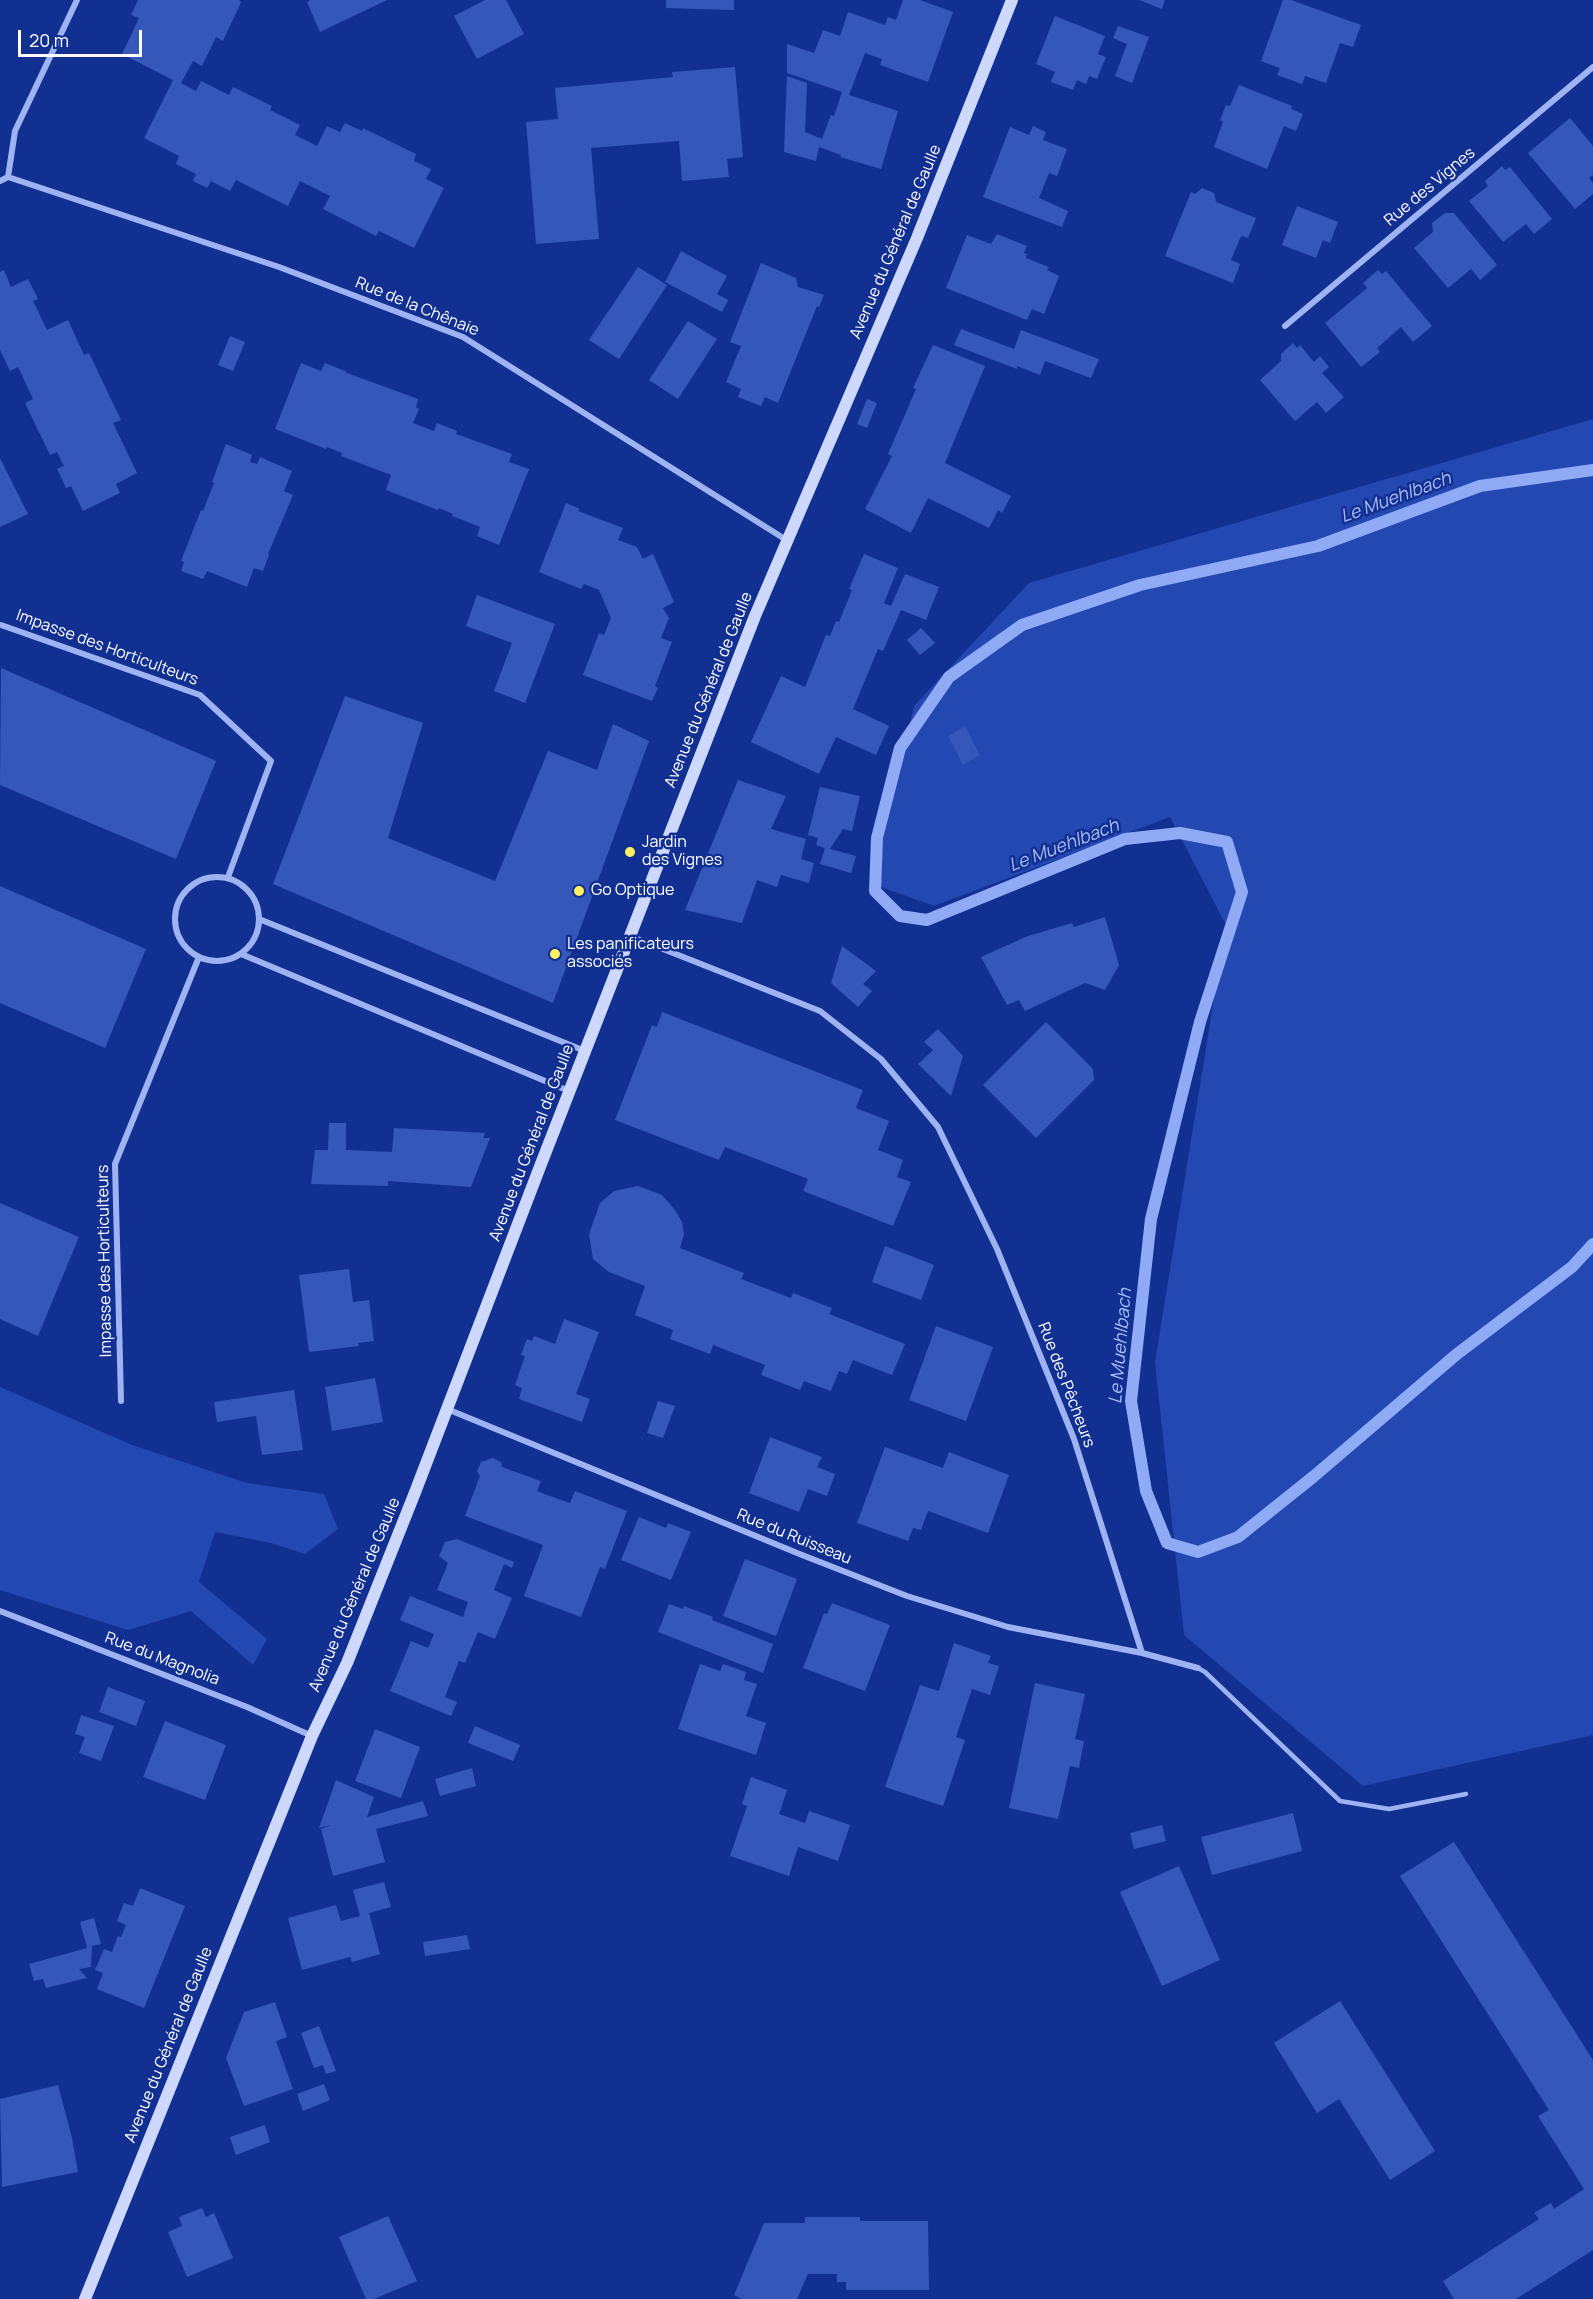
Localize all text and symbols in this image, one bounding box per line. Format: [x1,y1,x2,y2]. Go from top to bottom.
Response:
scale bar [21,18,146,56]
text: 20 m [29,28,69,52]
street label: Avenue du Général de Gaulle [846,142,946,342]
street label: Rue des Vignes [1381,144,1479,230]
street label: Rue de la Chênaie [352,273,482,341]
water label: Le Muehlbach [1338,468,1454,528]
street label: Avenue du Général de Gaulle [661,589,757,791]
street label: Impasse des Horticulteurs [13,606,201,690]
water label: Le Muehlbach [1006,815,1122,877]
place label: Jardin des Vignes [642,833,722,871]
marker: Jardin des Vignes [623,845,637,859]
place label: Go Optique [591,881,674,901]
marker: Go Optique [572,884,586,898]
place label: Les panificateurs associés [567,935,694,973]
marker: Les panificateurs associés [548,947,562,961]
street label: Avenue du Général de Gaulle [486,1042,578,1244]
street label: Impasse des Horticulteurs [94,1165,116,1357]
water label: Le Muehlbach [1105,1287,1137,1405]
street label: Rue des Pêcheurs [1033,1320,1099,1450]
street label: Avenue du Général de Gaulle [305,1495,405,1695]
street label: Rue du Ruisseau [734,1505,854,1569]
street label: Rue du Magnolia [102,1628,222,1690]
street label: Avenue du Général de Gaulle [121,1944,217,2146]

